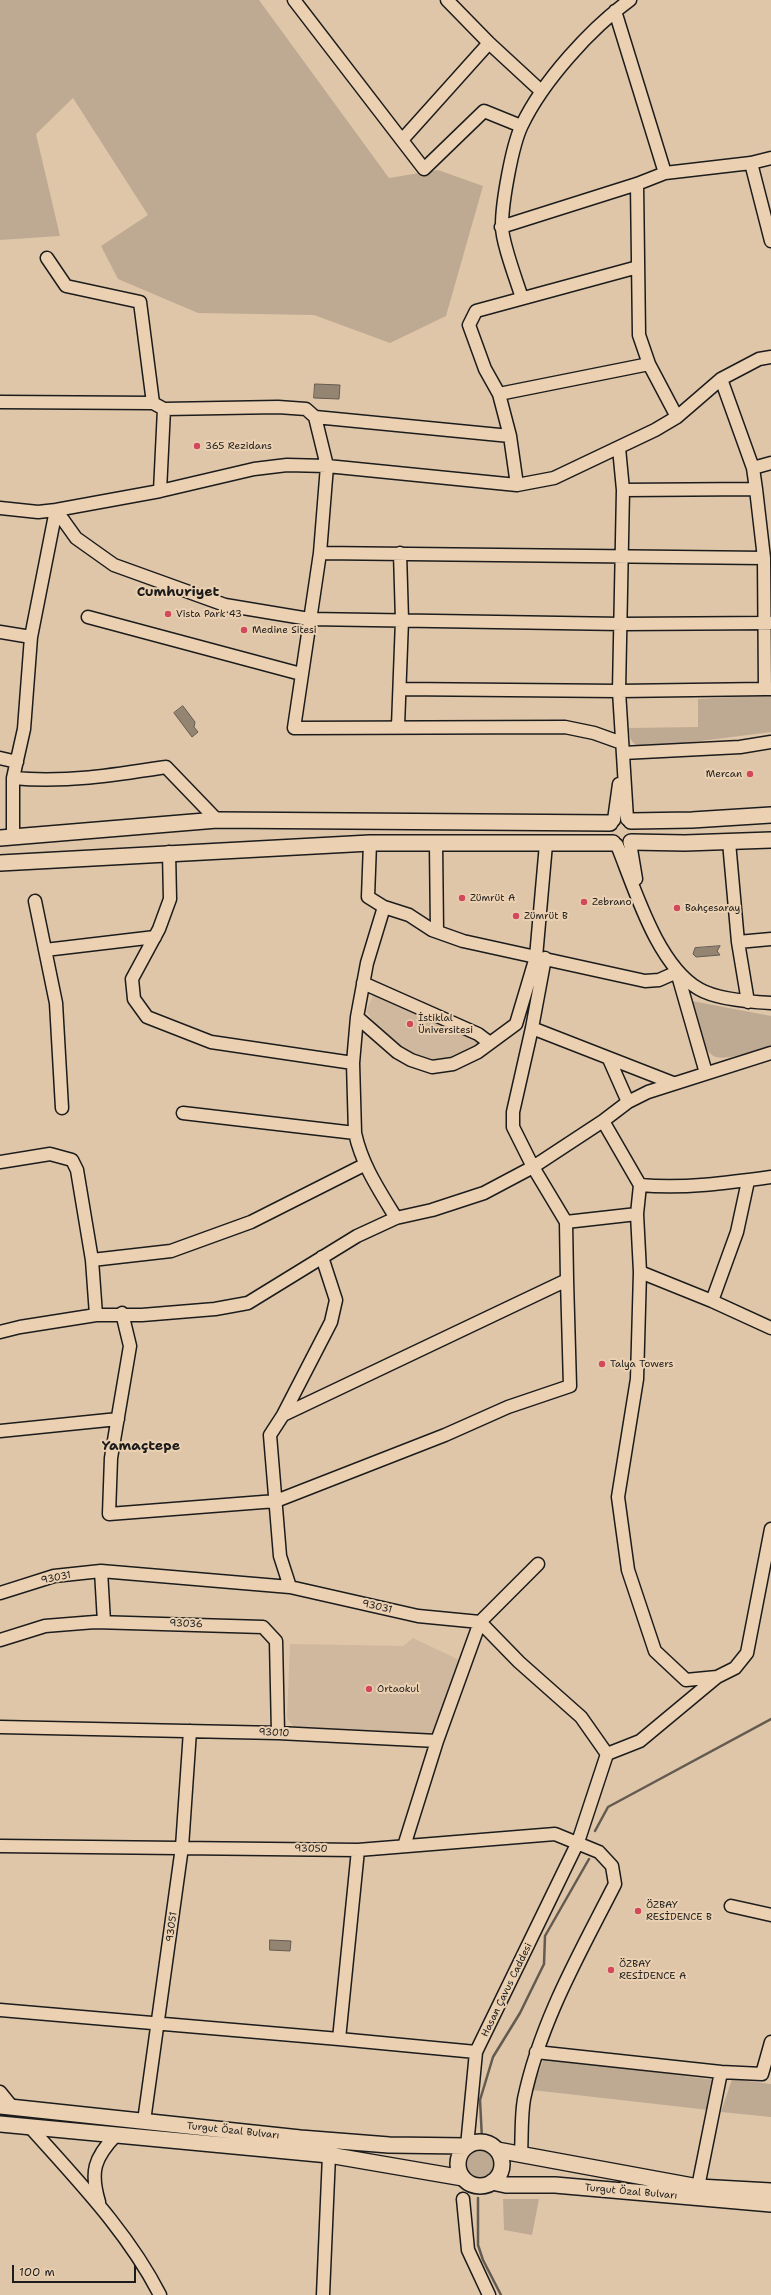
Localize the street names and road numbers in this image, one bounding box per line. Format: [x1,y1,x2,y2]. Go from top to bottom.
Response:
street label: 93031 [40,1569,72,1587]
street label: 93031 [361,1598,393,1616]
street label: 93036 [169,1617,203,1631]
street label: 93010 [258,1726,290,1740]
street label: 93050 [294,1843,328,1855]
street label: 93051 [164,1911,180,1943]
street label: Hasan Çavus Caddesi [479,1941,535,2039]
street label: Turgut Özal Bulvarı [186,2120,280,2142]
street label: Turgut Özal Bulvarı [584,2182,678,2202]

